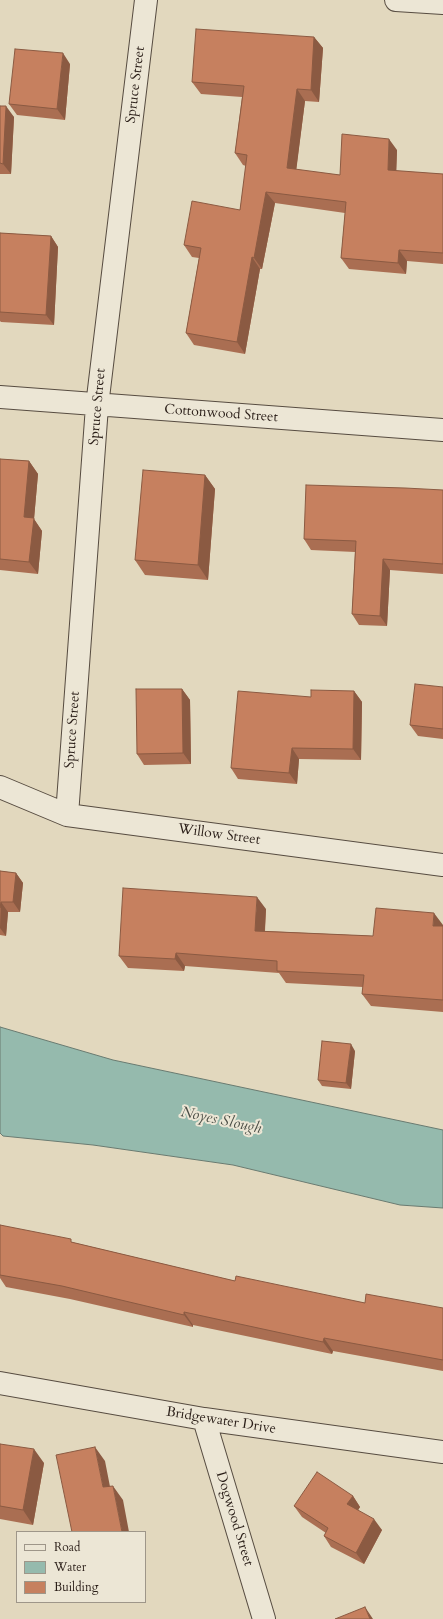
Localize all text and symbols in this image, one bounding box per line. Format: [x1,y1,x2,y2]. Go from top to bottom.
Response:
street label: Spruce Street [123,46,149,124]
street label: Spruce Street [86,368,110,446]
street label: Cottonwood Street [164,402,278,426]
street label: Spruce Street [62,691,84,769]
street label: Willow Street [177,821,261,849]
water label: Noyes Slough [179,1104,263,1138]
street label: Bridgewater Drive [165,1404,277,1438]
street label: Dogwood Street [212,1470,256,1568]
legend [16,1531,146,1603]
text: Road [54,1539,80,1555]
text: Water [54,1559,86,1575]
text: Building [54,1579,98,1595]

